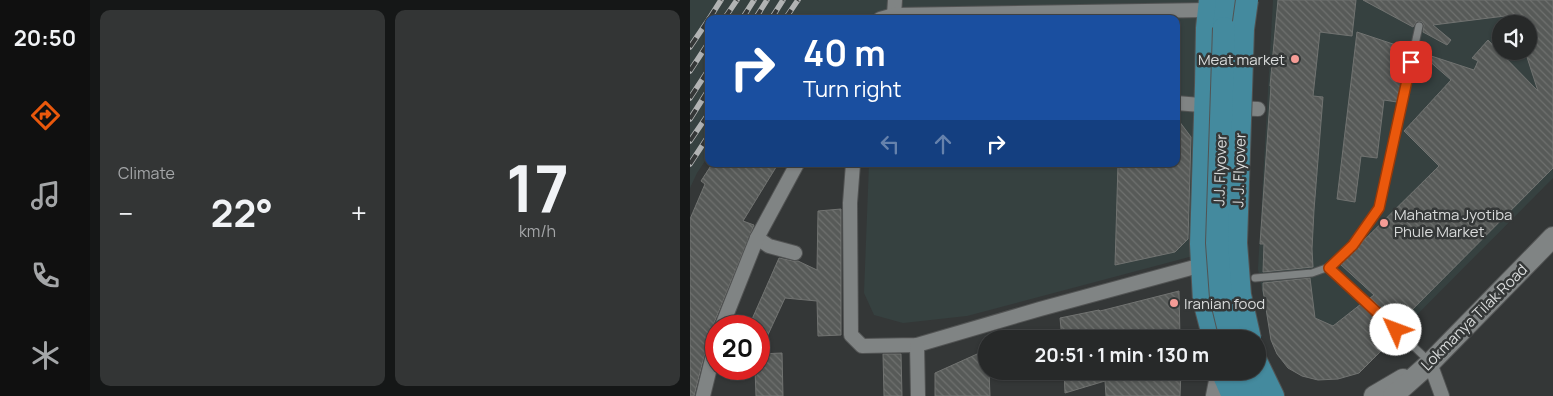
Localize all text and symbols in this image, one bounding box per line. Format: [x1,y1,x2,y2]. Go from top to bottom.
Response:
map controls [1492,15,1537,60]
button: sound [1492,15,1537,60]
text: 20:50 [14,23,76,53]
text: 40 m [803,29,886,77]
icon: right [720,35,785,100]
pin [1390,41,1432,83]
icon: arrive [1397,48,1425,76]
place label: Meat market [1198,49,1285,70]
marker: Meat market [1289,53,1301,65]
text: Turn right [803,74,901,104]
icon: directions [28,98,63,133]
icon: left [876,130,904,158]
icon: ahead [929,130,957,158]
icon: right [982,130,1010,158]
street label: J. J. Flyover [1227,132,1251,208]
street label: J.J. Flyover [1208,133,1232,206]
text: 17 [506,143,569,232]
text: Climate [118,162,175,184]
icon: music [28,178,63,213]
text: 22° [211,186,273,238]
text: − [118,194,133,232]
text: + [351,194,367,232]
place label: Mahatma Jyotiba Phule Market [1394,204,1512,242]
marker: Mahatma Jyotiba Phule Market [1378,217,1390,229]
text: km/h [519,220,556,242]
icon: phone [28,258,63,293]
street label: Lokmanya Tilak Road [1416,259,1532,375]
place label: Iranian food [1184,293,1265,314]
marker: Iranian food [1168,297,1180,309]
position arrow [1369,303,1421,355]
speed limit sign: 20 [705,315,770,380]
icon: climate [28,338,63,373]
text: 20:51 · 1 min · 130 m [1035,342,1209,368]

